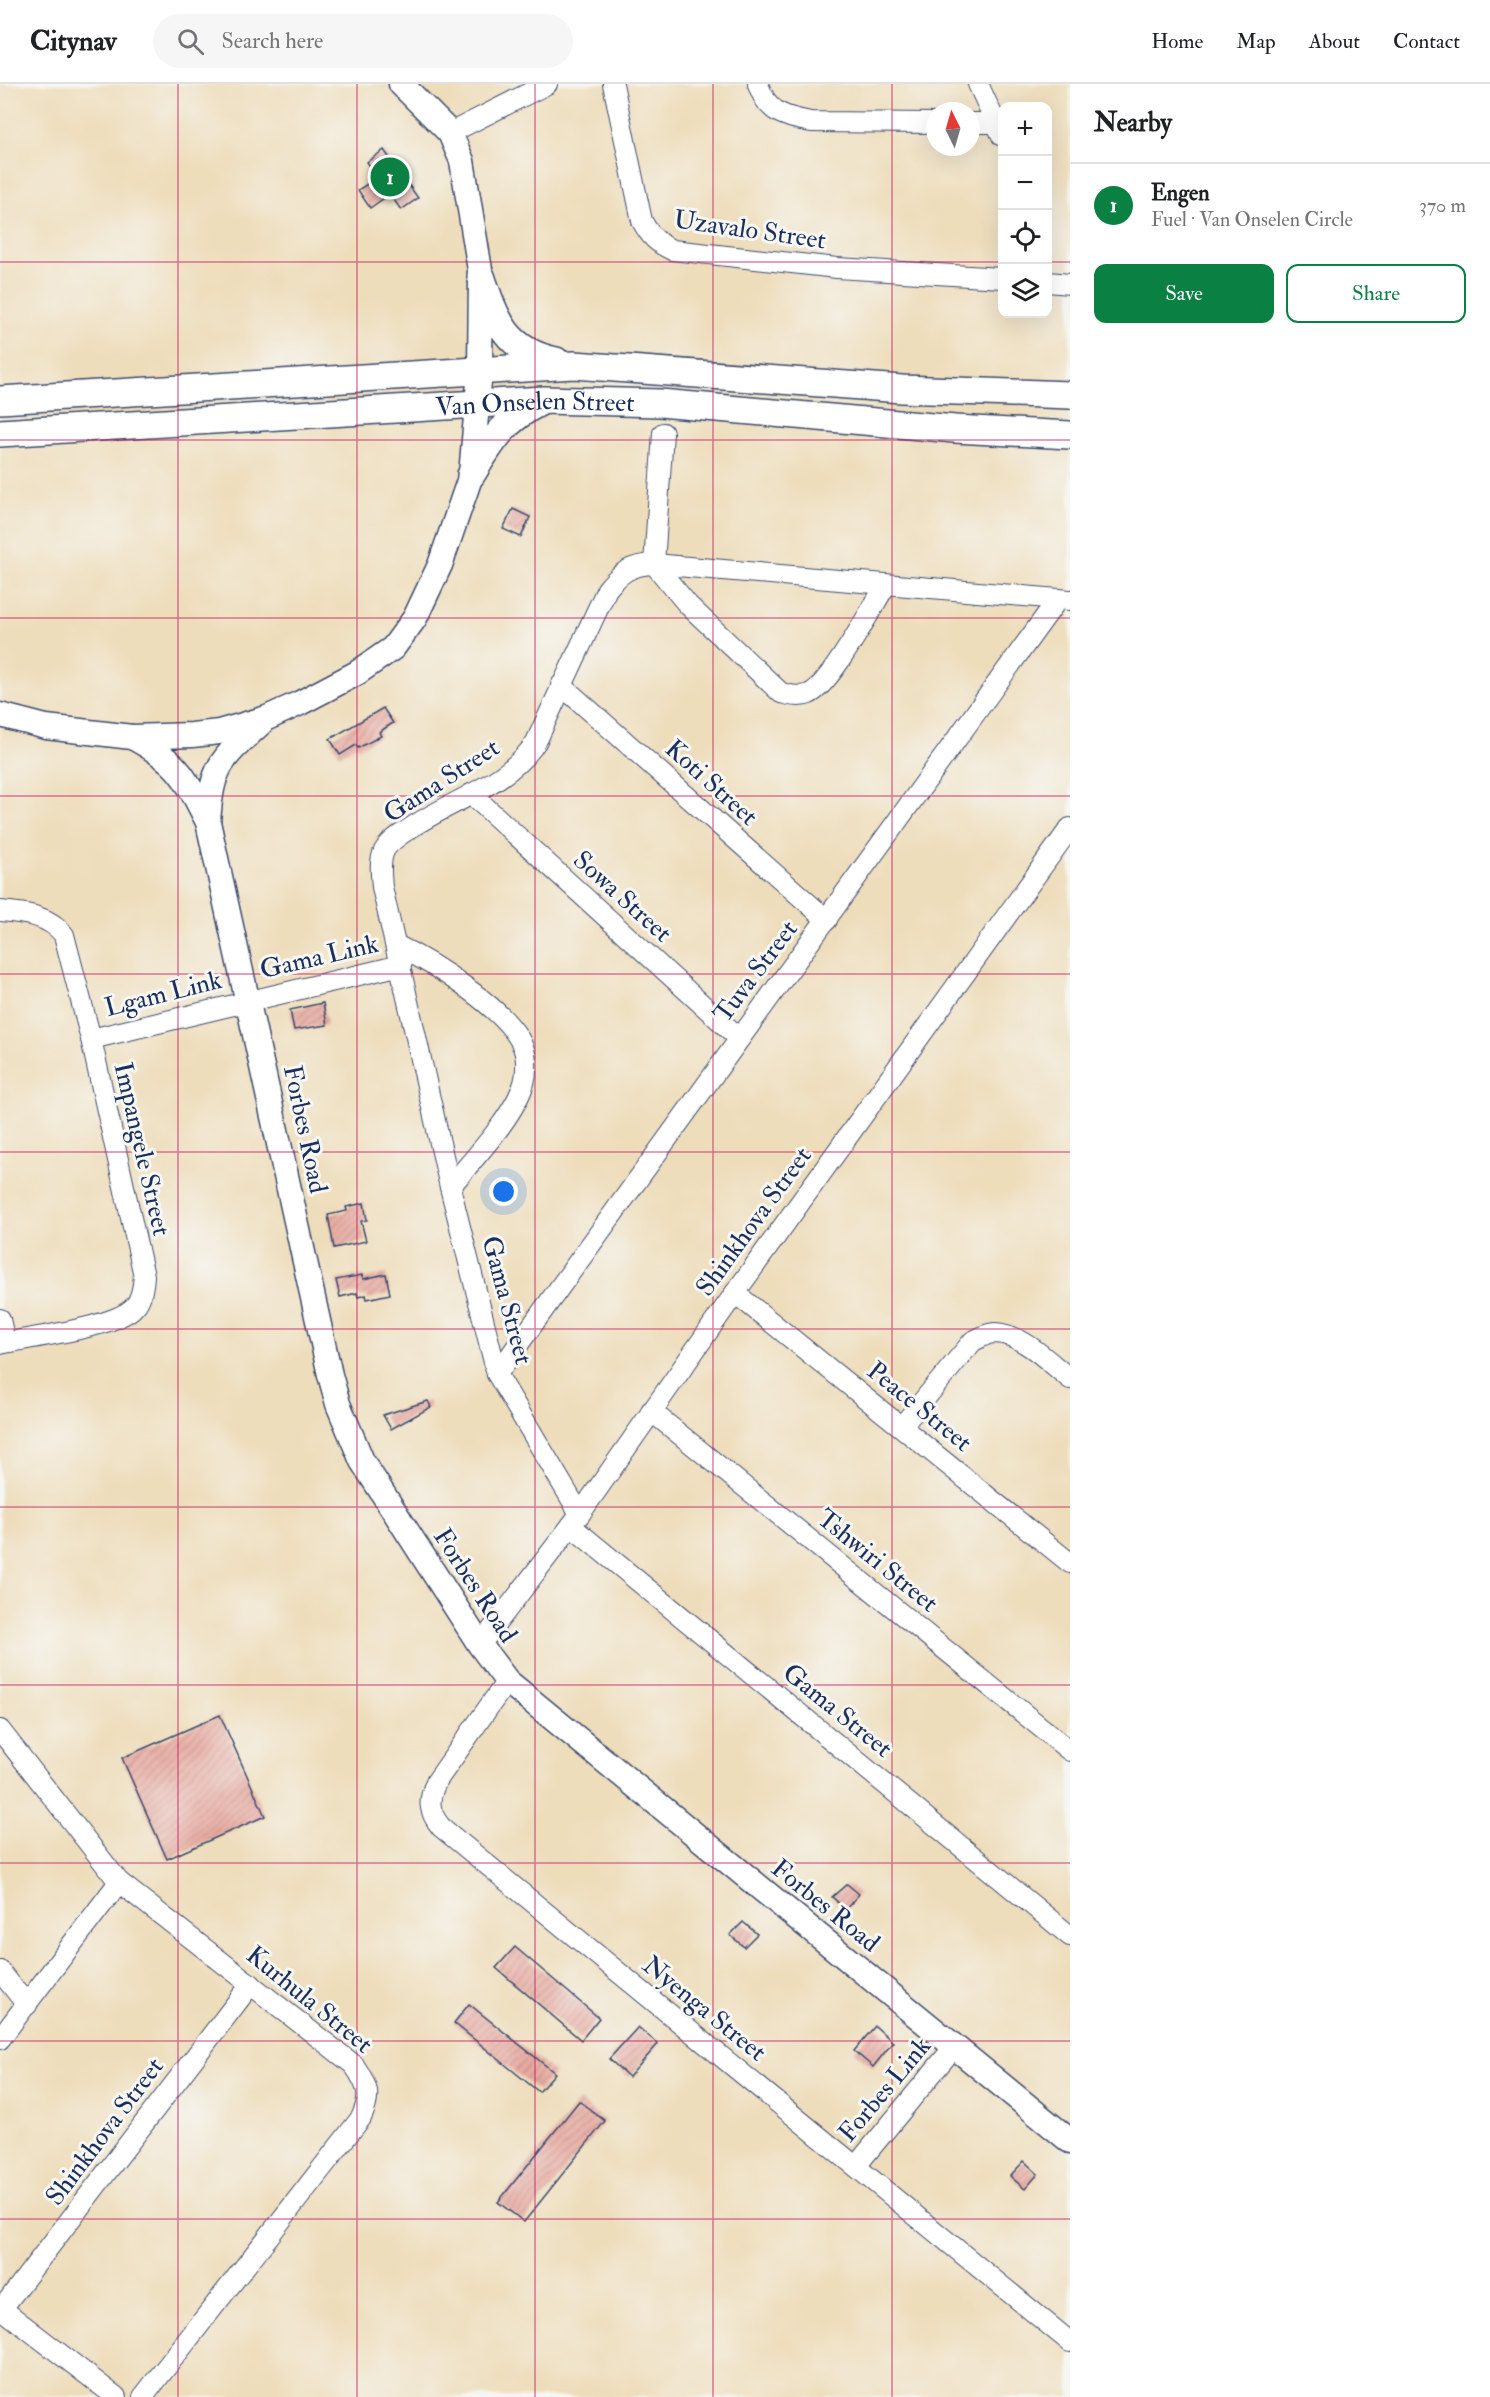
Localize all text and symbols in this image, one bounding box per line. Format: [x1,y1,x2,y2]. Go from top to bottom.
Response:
search box [153,14,573,68]
text: Citynav [30,24,117,59]
icon: search [174,25,207,58]
text: Search here [222,27,323,55]
text: Home [1151,28,1203,55]
text: Map [1236,28,1276,55]
text: About [1309,28,1360,55]
text: Contact [1393,28,1460,55]
north arrow [926,102,980,156]
map controls [998,102,1052,318]
button: + [998,102,1052,156]
text: Nearby [1094,107,1172,139]
pin: 1 [370,154,410,200]
button: − [998,156,1052,210]
text: Engen [1151,179,1210,207]
text: 1 [1110,193,1117,218]
text: 370 m [1419,193,1466,218]
street label: Uzavalo Street [672,203,828,256]
text: Fuel · Van Onselen Circle [1151,207,1353,232]
button: locate [998,210,1052,264]
button: layers [998,264,1052,318]
button: Save [1094,264,1274,323]
button: Share [1286,264,1466,323]
street label: Van Onselen Street [435,385,635,424]
street label: Gama Street [378,732,505,830]
street label: Koti Street [658,733,764,833]
street label: Sowa Street [566,844,678,949]
street label: Tuva Street [707,914,805,1029]
street label: Gama Link [257,928,382,986]
street label: Lgam Link [101,964,226,1024]
street label: Impangele Street [106,1059,178,1239]
street label: Forbes Road [276,1062,334,1196]
street label: Shinkhova Street [689,1141,819,1302]
your location [489,1177,518,1206]
street label: Gama Street [475,1233,540,1368]
street label: Peace Street [861,1355,978,1459]
street label: Tshwiri Street [810,1502,944,1619]
street label: Forbes Road [426,1522,524,1649]
street label: Gama Street [776,1657,899,1765]
street label: Forbes Road [765,1852,886,1959]
street label: Kurhula Street [240,1939,379,2060]
street label: Nyenga Street [636,1949,773,2068]
street label: Forbes Link [832,2030,938,2149]
street label: Shinkhova Street [39,2051,171,2212]

